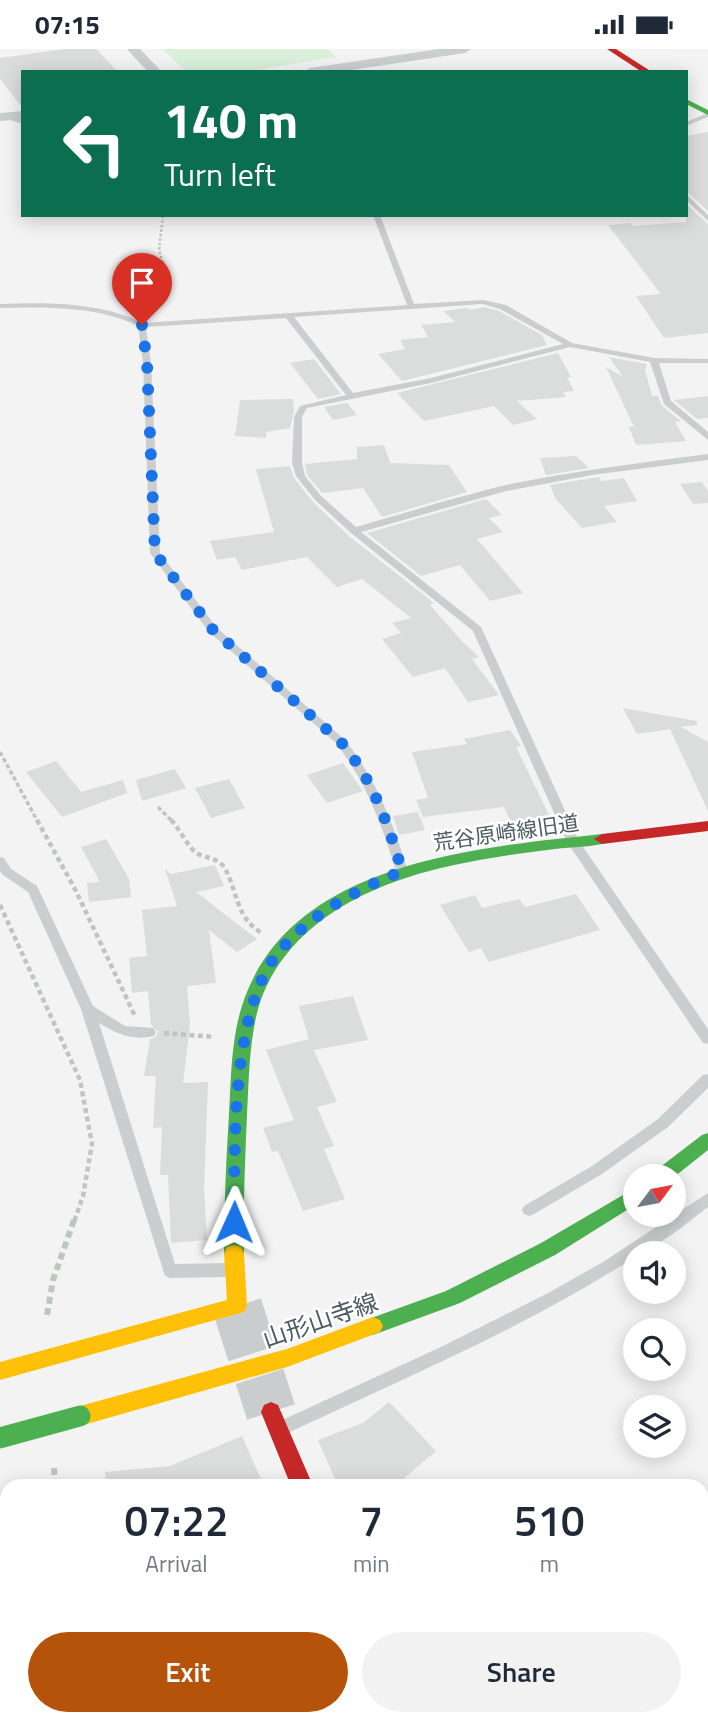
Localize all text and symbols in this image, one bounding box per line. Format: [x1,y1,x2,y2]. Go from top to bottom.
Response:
text: 07:15 [35,5,100,44]
text: 140 m [164,82,298,157]
icon: left [49,98,140,189]
text: Turn left [164,150,276,198]
pin [112,253,172,325]
icon: arrive [123,264,161,302]
street label: 荒谷原崎線旧道 [431,806,581,858]
north arrow [623,1164,686,1227]
map controls [623,1164,686,1458]
position arrow [197,1185,271,1259]
button: sound [623,1241,686,1304]
street label: 山形山寺線 [257,1283,383,1357]
button: search [623,1318,686,1381]
button: layers [623,1395,686,1458]
text: 07:22 [124,1488,229,1552]
text: 7 [360,1488,383,1552]
text: 510 [514,1488,585,1552]
text: Arrival [145,1546,208,1581]
text: min [353,1546,390,1581]
text: m [540,1546,559,1581]
button: Exit [28,1632,348,1712]
button: Share [362,1632,681,1712]

